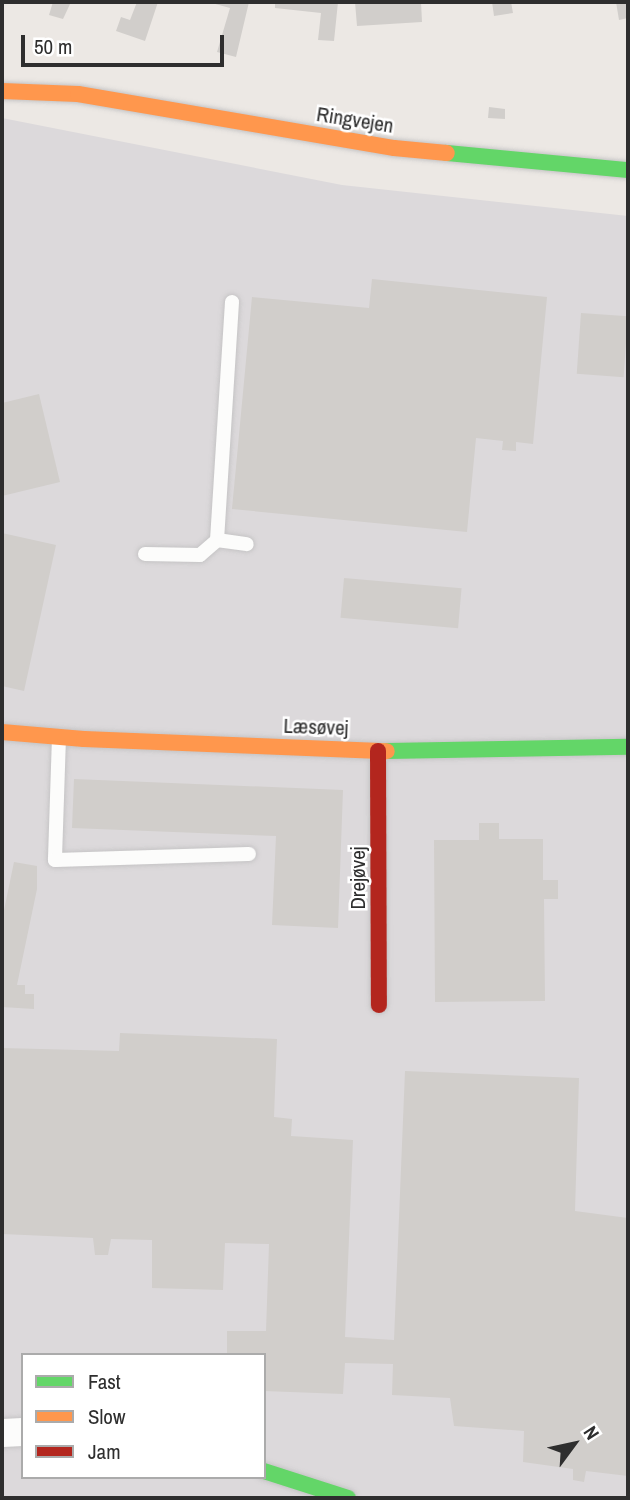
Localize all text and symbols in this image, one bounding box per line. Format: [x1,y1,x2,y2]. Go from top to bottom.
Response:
scale bar [24,21,228,65]
text: 50 m [34,32,72,61]
street label: Ringvejen [315,101,395,139]
street label: Læsøvej [283,713,349,741]
street label: Drejøvej [345,846,371,910]
legend [21,1353,266,1479]
text: Fast [88,1367,121,1396]
text: Slow [88,1402,125,1431]
north arrow [539,1409,609,1479]
text: N [578,1421,606,1444]
text: Jam [88,1437,121,1466]

